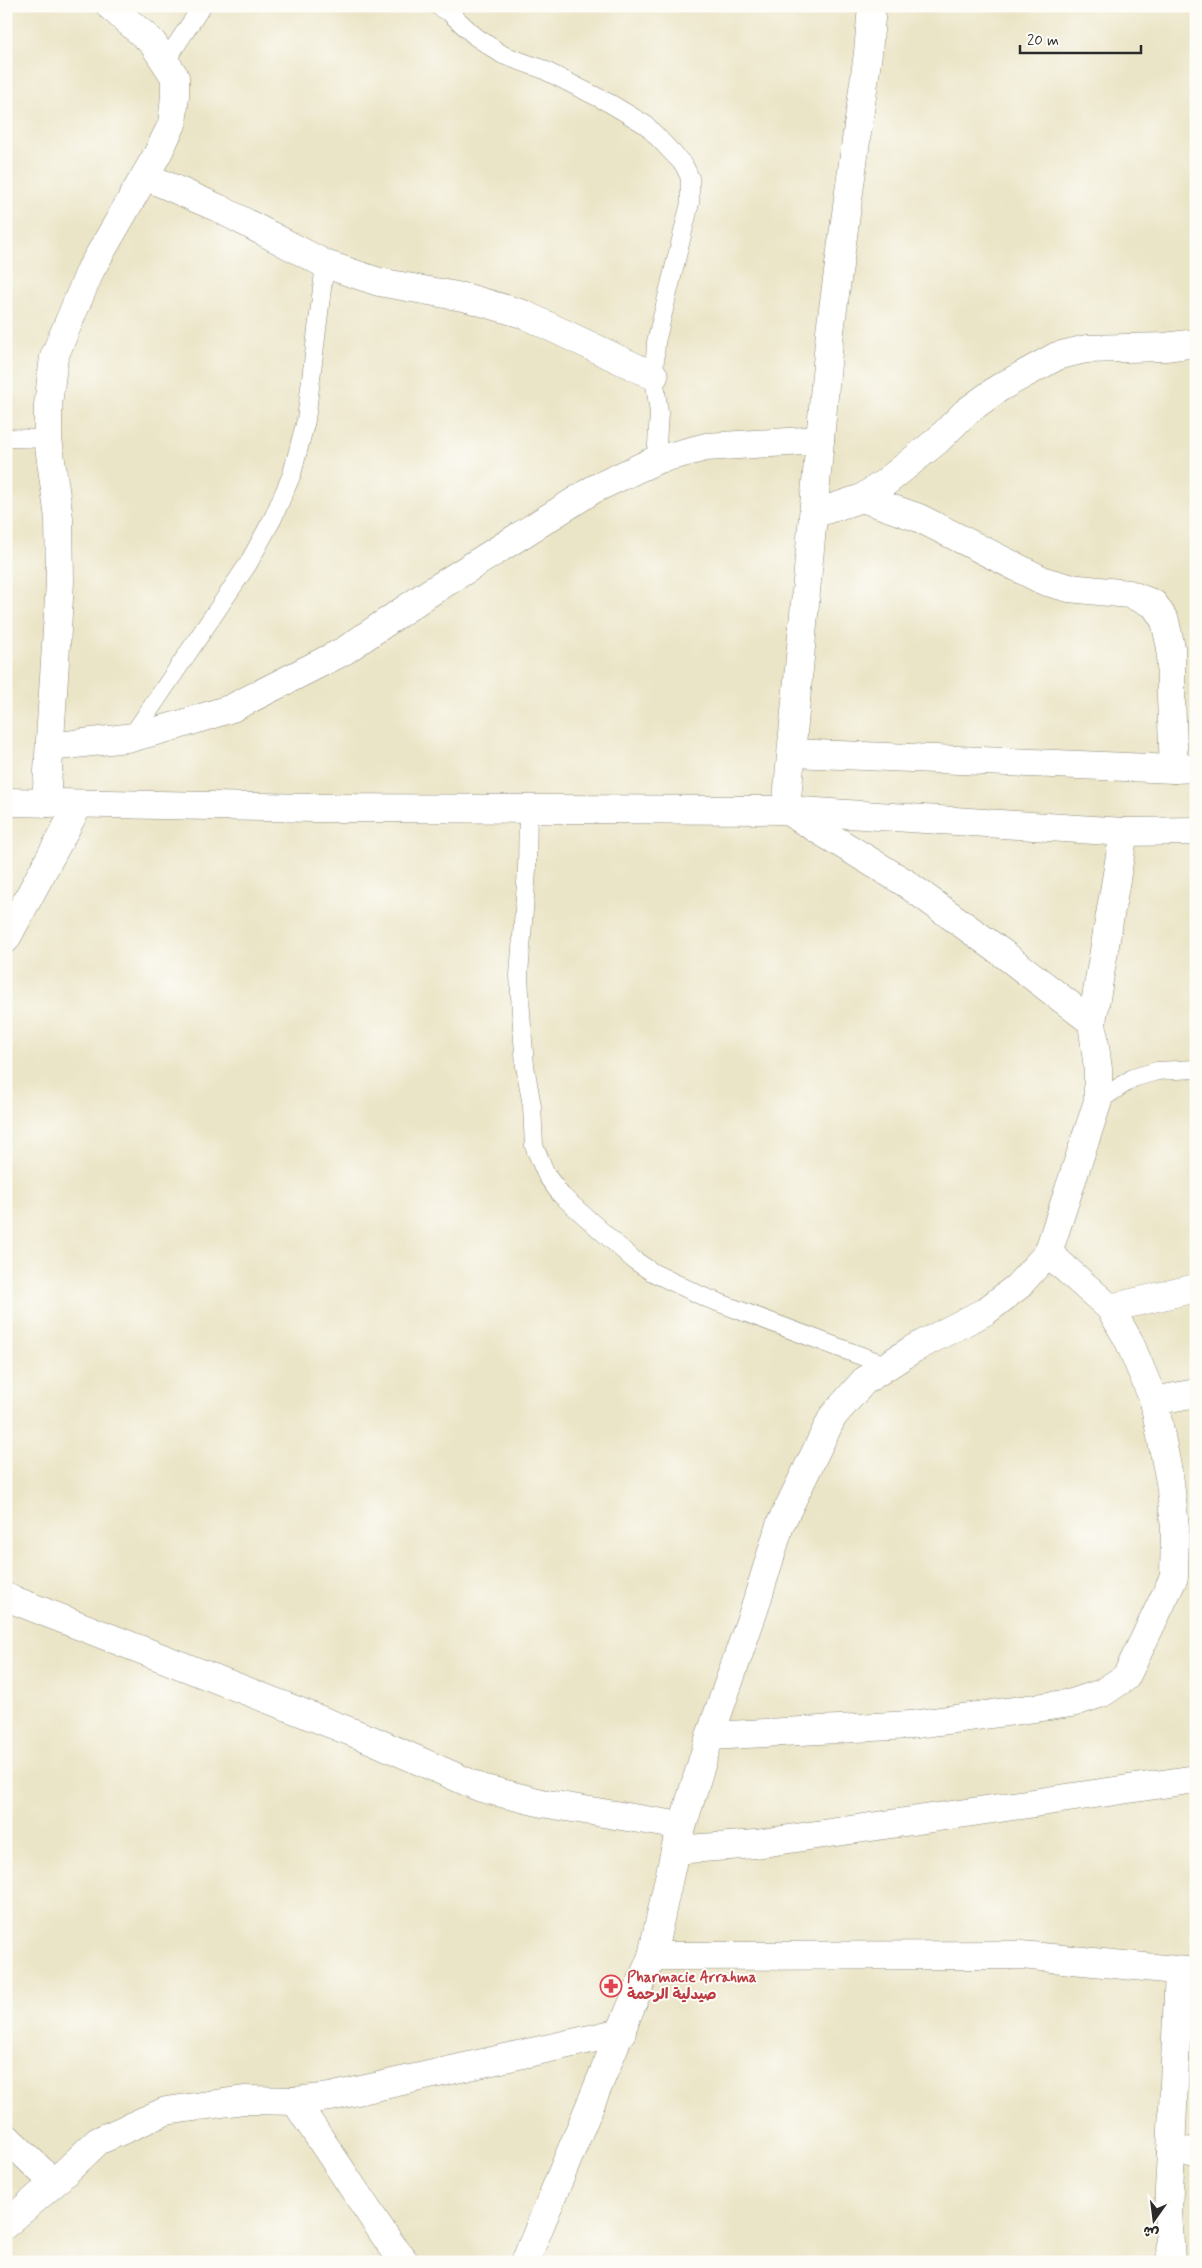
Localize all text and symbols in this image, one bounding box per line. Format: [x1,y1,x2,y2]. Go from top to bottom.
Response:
scale bar [1020,22,1141,54]
text: 20 m [1027,31,1059,51]
place label: Pharmacie Arrahma صيدلية الرحمة [627,1968,757,2005]
pharmacy icon: Pharmacie Arrahma صيدلية الرحمة [599,1974,623,1998]
north arrow [1130,2196,1180,2246]
text: ش [1141,2221,1161,2242]

